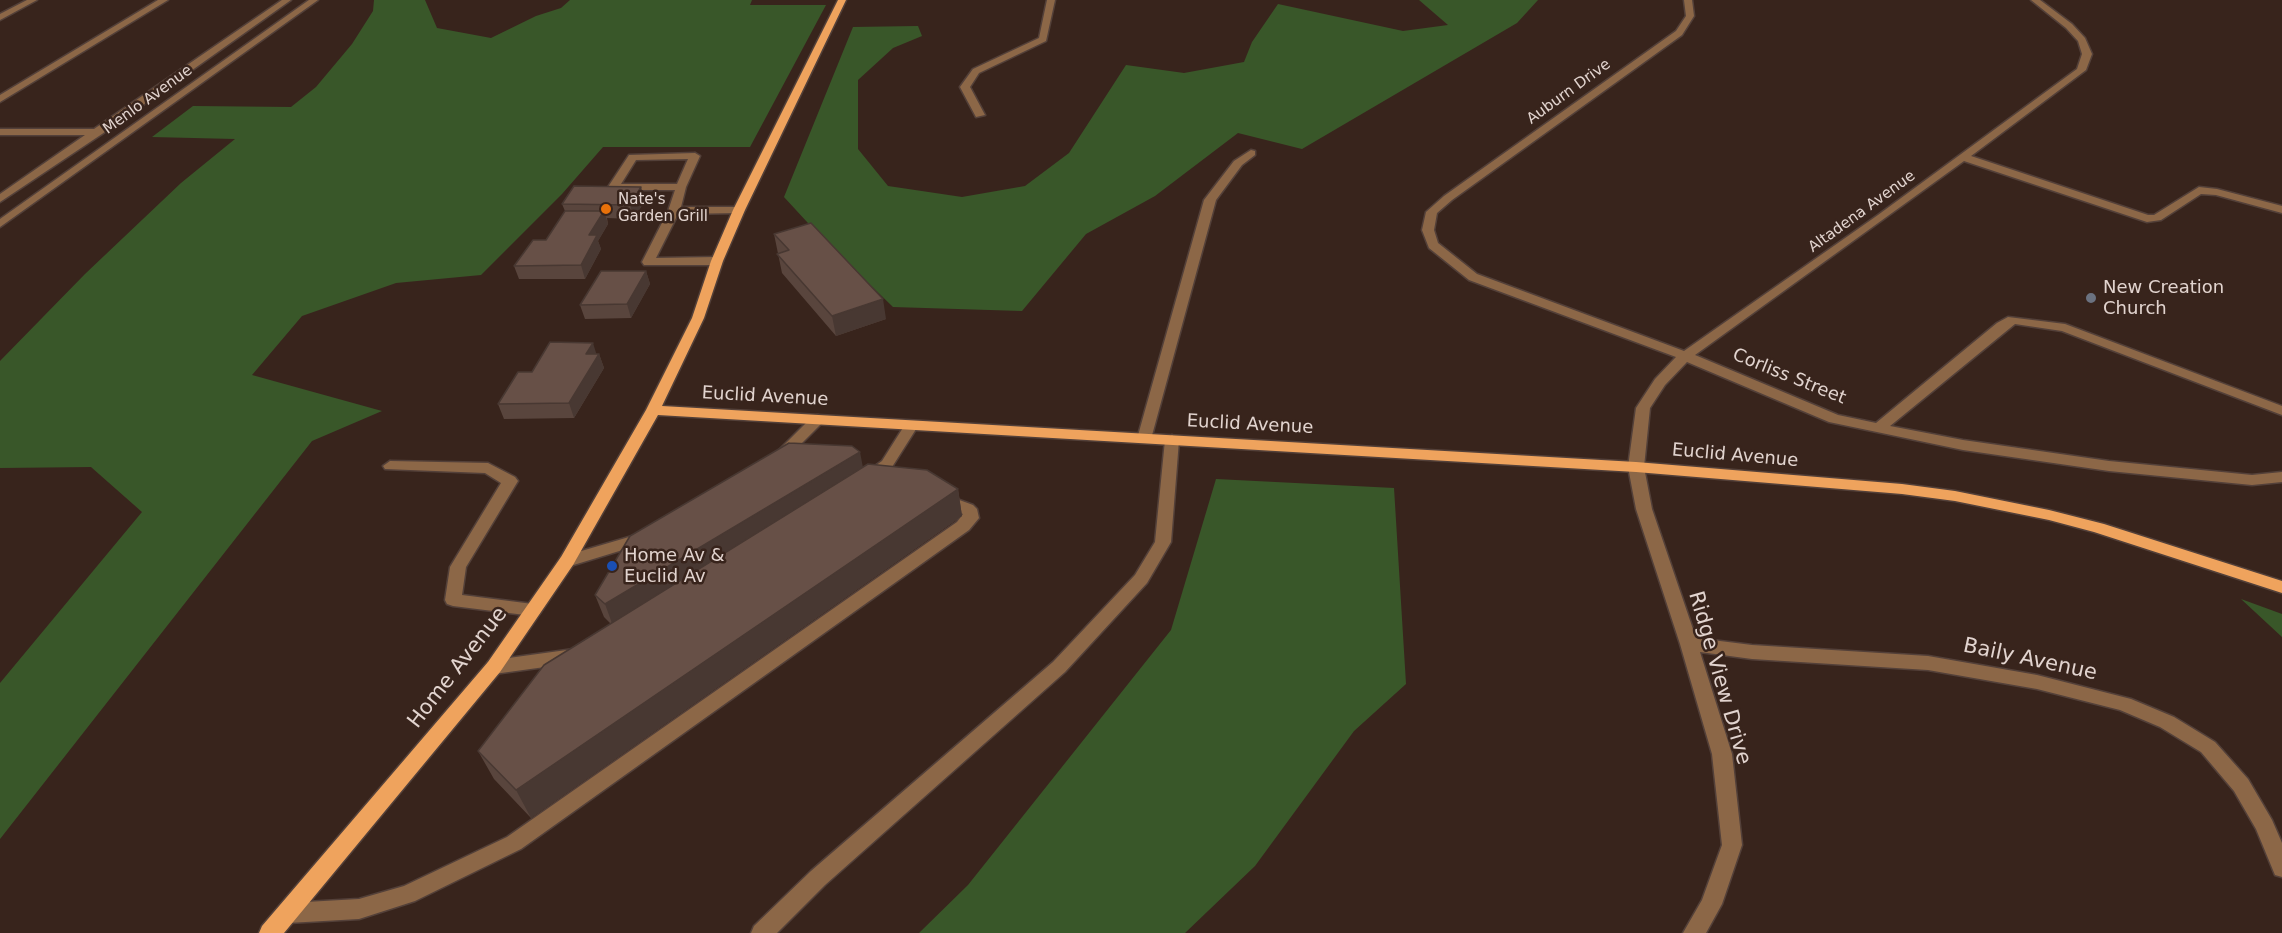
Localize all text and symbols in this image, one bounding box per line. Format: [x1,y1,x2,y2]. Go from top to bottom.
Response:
street label: Auburn Drive [1524,56,1614,128]
street label: Menlo Avenue [100,62,196,138]
street label: Altadena Avenue [1805,167,1919,257]
place label: Nate's Garden Grill [618,191,708,226]
marker: Nate's Garden Grill [599,202,613,216]
place label: New Creation Church [2103,277,2224,320]
marker: New Creation Church [2084,291,2098,305]
street label: Corliss Street [1729,344,1849,410]
street label: Euclid Avenue [701,383,829,411]
street label: Euclid Avenue [1186,411,1314,439]
street label: Euclid Avenue [1671,440,1799,472]
place label: Home Av & Euclid Av [624,545,725,588]
marker: Home Av & Euclid Av [605,559,619,573]
street label: Ridge View Drive [1682,588,1756,768]
street label: Home Avenue [403,602,513,734]
street label: Baily Avenue [1961,634,2099,686]

